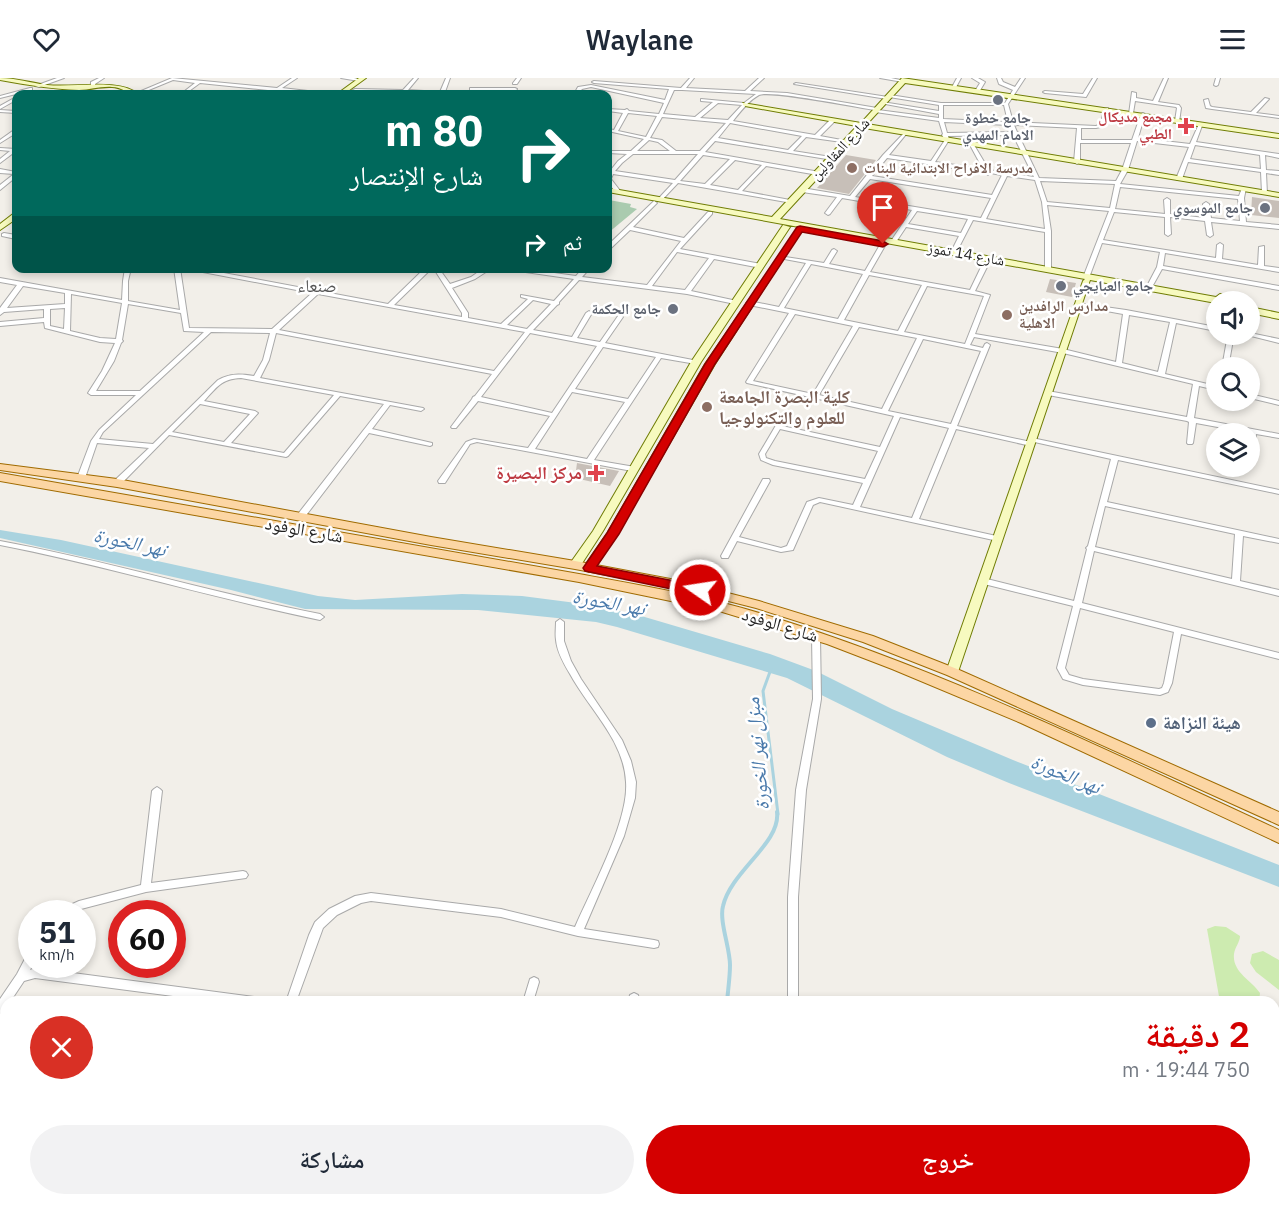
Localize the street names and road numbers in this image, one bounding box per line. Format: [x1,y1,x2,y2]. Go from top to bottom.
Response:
street label: شارع المقاولين [806,113,874,185]
street label: شارع 14 تموز [925,237,1006,271]
street label: شارع الوفود [263,511,345,548]
street label: شارع الوفود [739,602,821,647]

